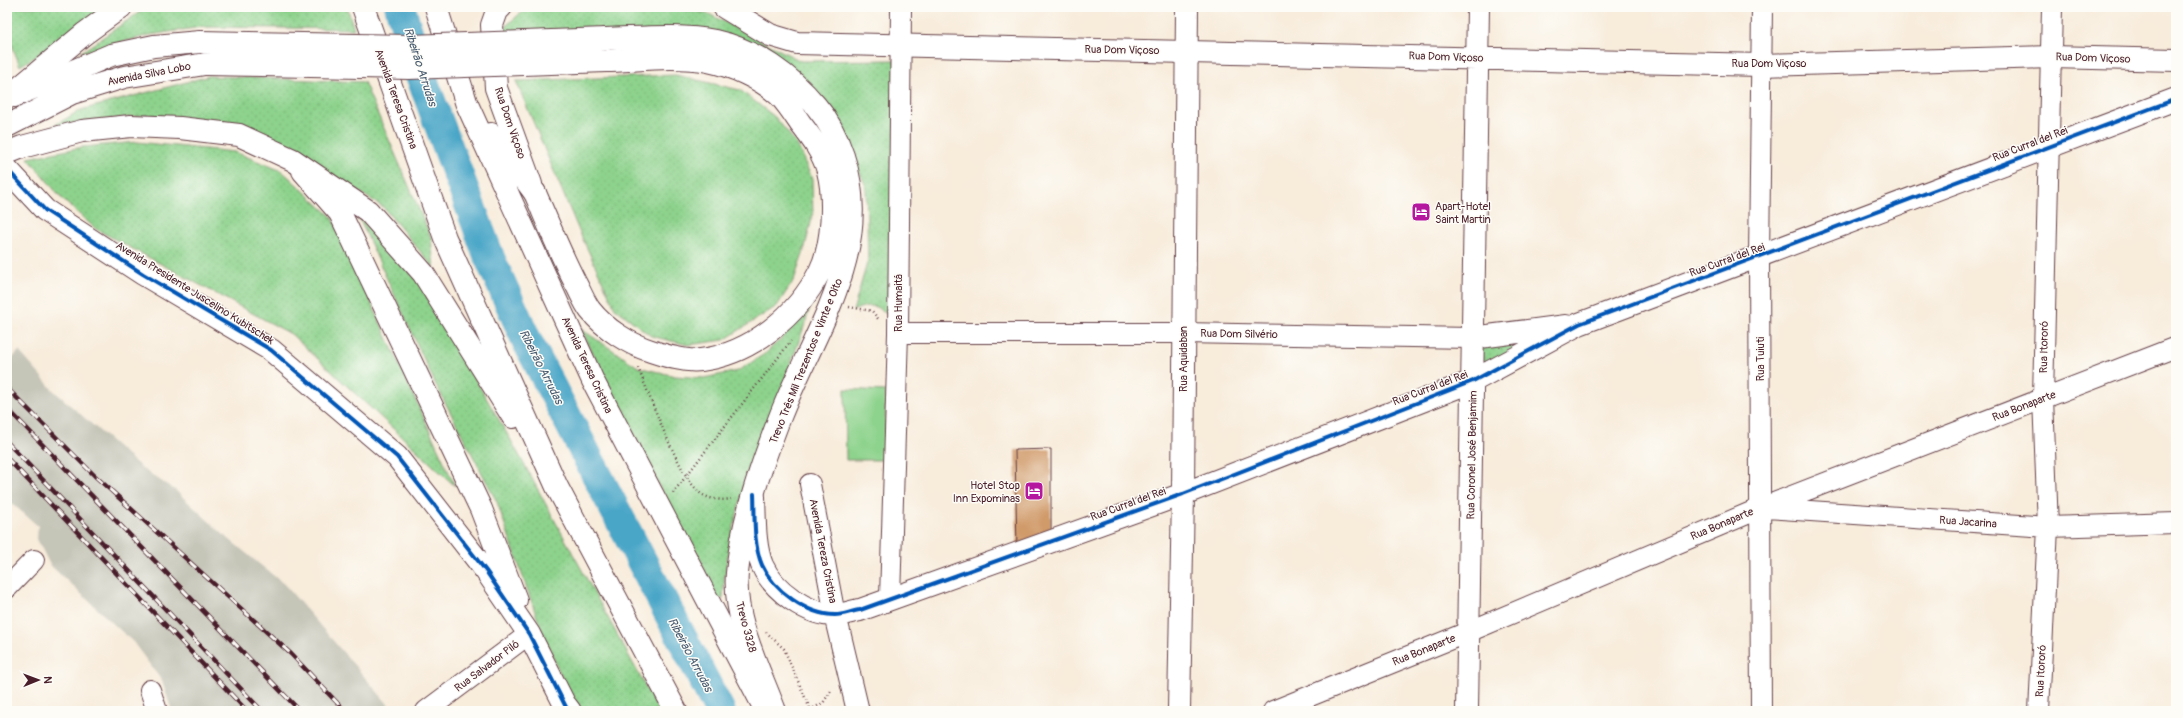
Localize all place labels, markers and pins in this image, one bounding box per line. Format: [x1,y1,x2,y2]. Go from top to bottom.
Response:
place label: Apart-Hotel Saint Martin [1435,200,1491,226]
hotel icon: Apart-Hotel Saint Martin [1410,201,1432,223]
place label: Hotel Stop Inn Expominas [953,479,1020,505]
hotel icon: Hotel Stop Inn Expominas [1023,480,1045,502]

